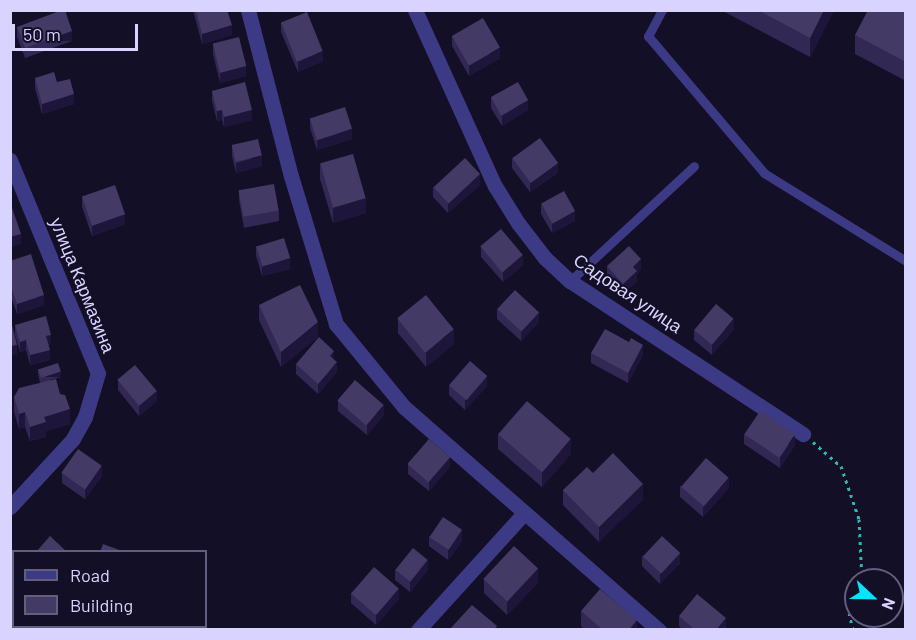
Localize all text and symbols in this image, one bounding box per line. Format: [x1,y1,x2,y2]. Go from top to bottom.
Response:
scale bar [15,12,141,50]
text: 50 m [23,23,61,45]
street label: улица Кармазина [46,214,120,356]
street label: Садовая улица [570,249,686,337]
legend [12,550,207,628]
text: Road [70,564,110,586]
north arrow [844,568,904,628]
text: Building [70,594,133,616]
text: N [879,596,900,613]

